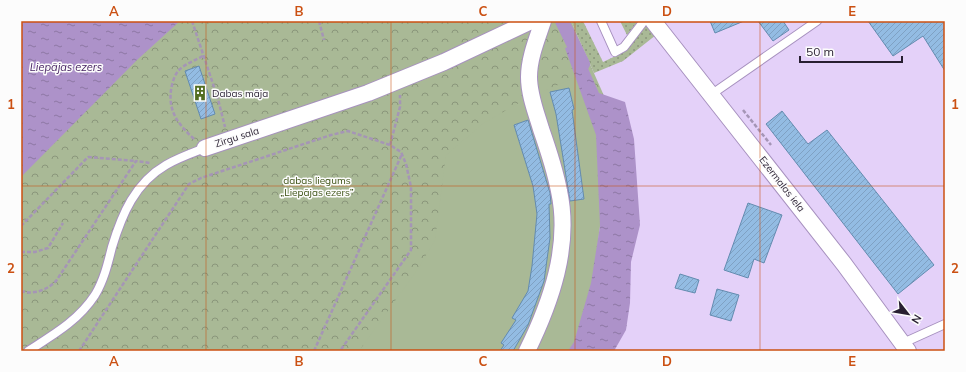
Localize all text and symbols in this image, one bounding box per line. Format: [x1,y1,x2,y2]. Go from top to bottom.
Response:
text: A [109,3,119,19]
text: B [295,3,304,19]
text: C [479,3,488,19]
text: D [662,3,672,19]
text: E [848,3,856,19]
scale bar [800,38,902,64]
text: 50 m [806,44,834,59]
water label: Liepājas ezers [30,60,103,74]
building icon: Dabas māja [191,84,209,102]
place label: Dabas māja [212,87,268,100]
text: 1 [7,96,15,112]
text: 1 [951,96,959,112]
street label: Zirgu sala [213,124,261,150]
street label: Ezermalas iela [756,154,808,214]
park label: dabas liegums „Liepājas ezers” [280,174,354,199]
text: 2 [7,260,15,276]
text: 2 [951,260,959,276]
north arrow [888,294,928,334]
text: N [908,312,925,326]
text: A [109,353,119,369]
text: B [295,353,304,369]
text: C [479,353,488,369]
text: D [662,353,672,369]
text: E [848,353,856,369]

